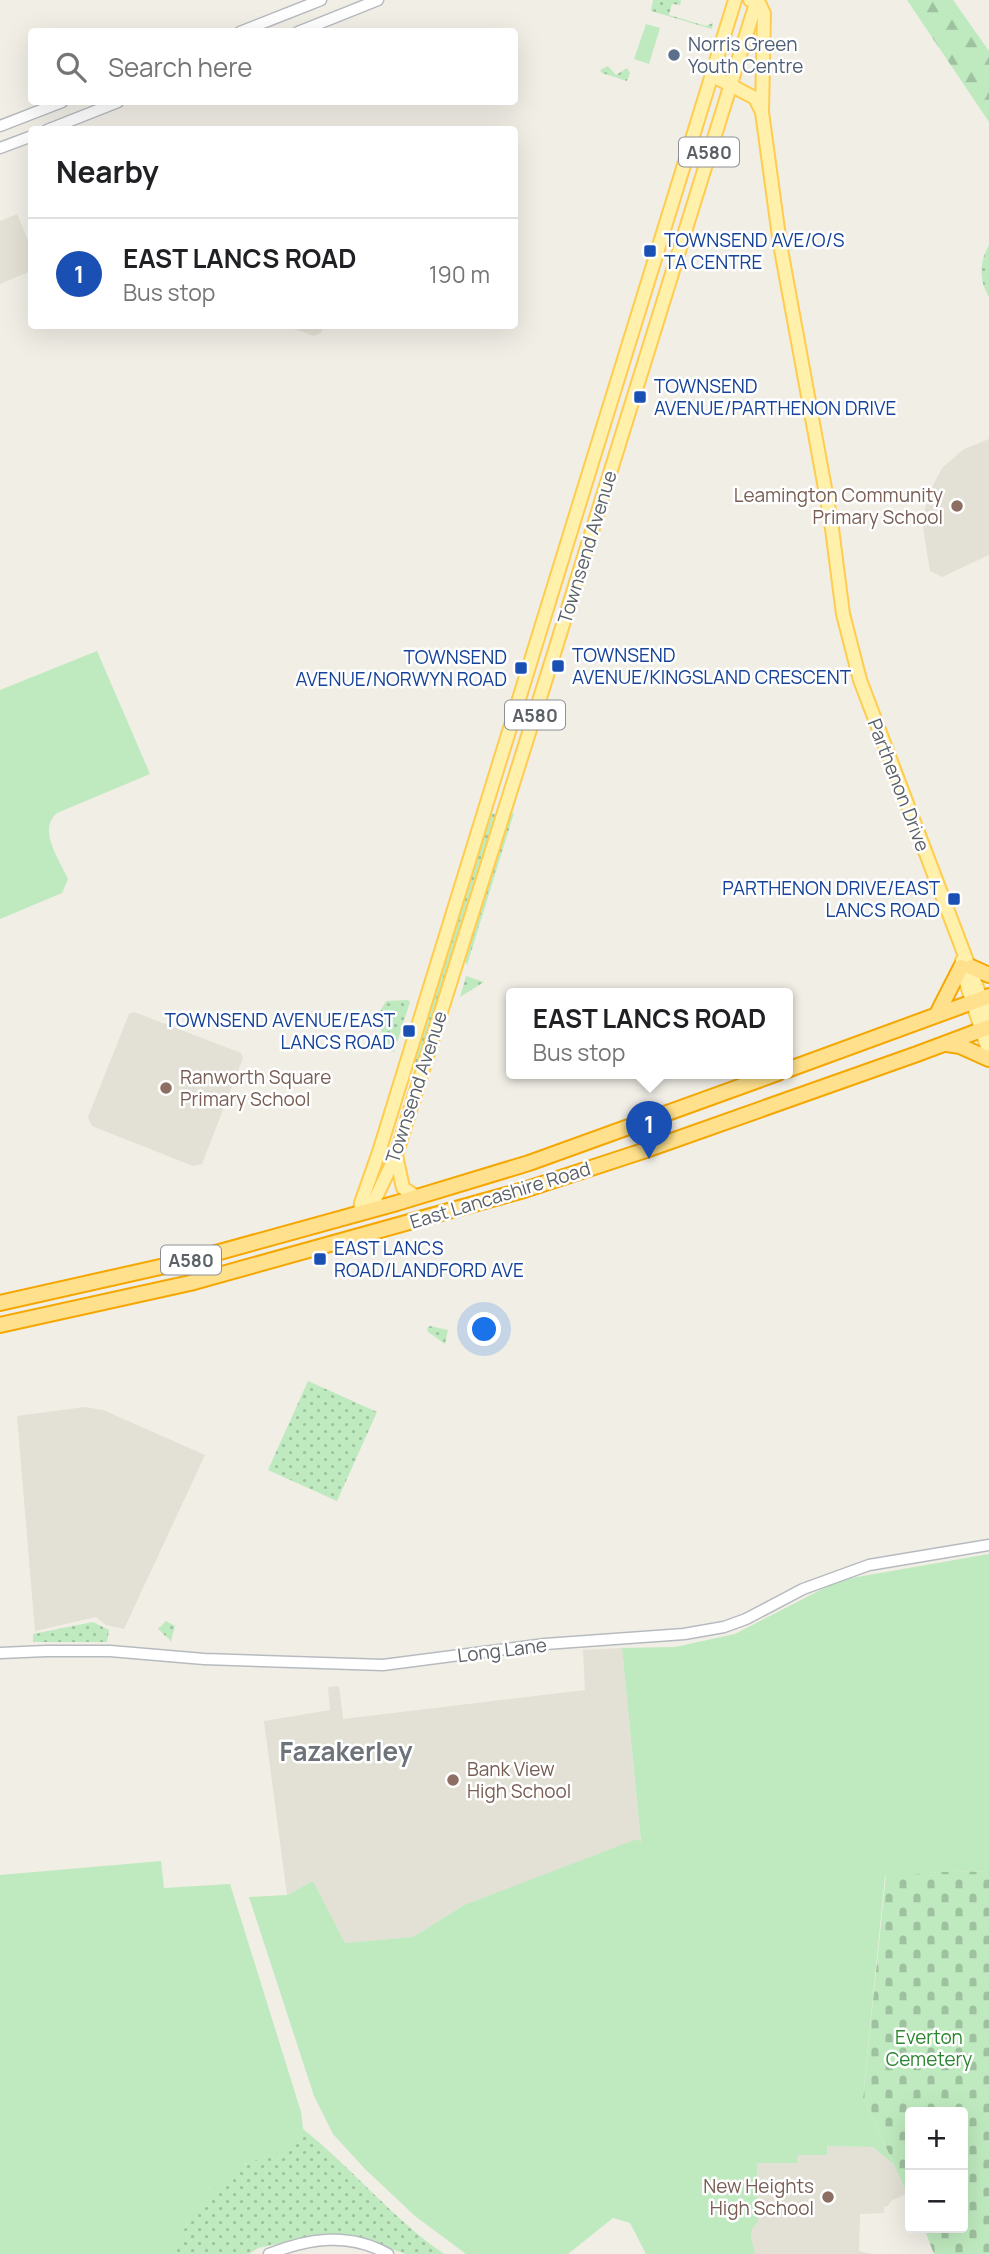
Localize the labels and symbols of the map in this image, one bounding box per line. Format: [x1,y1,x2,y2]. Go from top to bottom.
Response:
place label: Norris Green Youth Centre [688,31,803,79]
marker: Norris Green Youth Centre [666,47,682,63]
road number: A580 [679,138,739,167]
place label: TOWNSEND AVE/O/S TA CENTRE [664,227,845,275]
marker: TOWNSEND AVE/O/S TA CENTRE [642,243,658,259]
place label: TOWNSEND AVENUE/PARTHENON DRIVE [654,373,896,421]
marker: TOWNSEND AVENUE/PARTHENON DRIVE [632,389,648,405]
street label: Townsend Avenue [551,467,623,627]
place label: Leamington Community Primary School [734,482,943,530]
marker: Leamington Community Primary School [949,498,965,514]
place label: TOWNSEND AVENUE/KINGSLAND CRESCENT [572,642,852,690]
place label: TOWNSEND AVENUE/NORWYN ROAD [295,644,507,692]
marker: TOWNSEND AVENUE/KINGSLAND CRESCENT [550,658,566,674]
marker: TOWNSEND AVENUE/NORWYN ROAD [513,660,529,676]
road number: A580 [505,700,565,730]
street label: Parthenon Drive [862,715,936,855]
place label: PARTHENON DRIVE/EAST LANCS ROAD [722,875,941,923]
marker: PARTHENON DRIVE/EAST LANCS ROAD [946,891,962,907]
place label: TOWNSEND AVENUE/EAST LANCS ROAD [165,1007,396,1055]
street label: Townsend Avenue [379,1008,453,1166]
marker: TOWNSEND AVENUE/EAST LANCS ROAD [401,1023,417,1039]
place label: Ranworth Square Primary School [180,1064,331,1112]
marker: Ranworth Square Primary School [158,1080,174,1096]
pin: 1 [626,1101,672,1159]
street label: East Lancashire Road [407,1155,593,1235]
place label: EAST LANCS ROAD/LANDFORD AVE [334,1235,524,1283]
road number: A580 [161,1246,221,1274]
marker: EAST LANCS ROAD/LANDFORD AVE [312,1251,328,1267]
your location [467,1312,501,1346]
street label: Long Lane [456,1632,548,1668]
district label: Fazakerley [279,1733,413,1769]
place label: Bank View High School [467,1756,571,1804]
marker: Bank View High School [445,1772,461,1788]
park label: Everton Cemetery [886,2024,972,2072]
place label: New Heights High School [703,2173,814,2221]
marker: New Heights High School [820,2189,836,2205]

